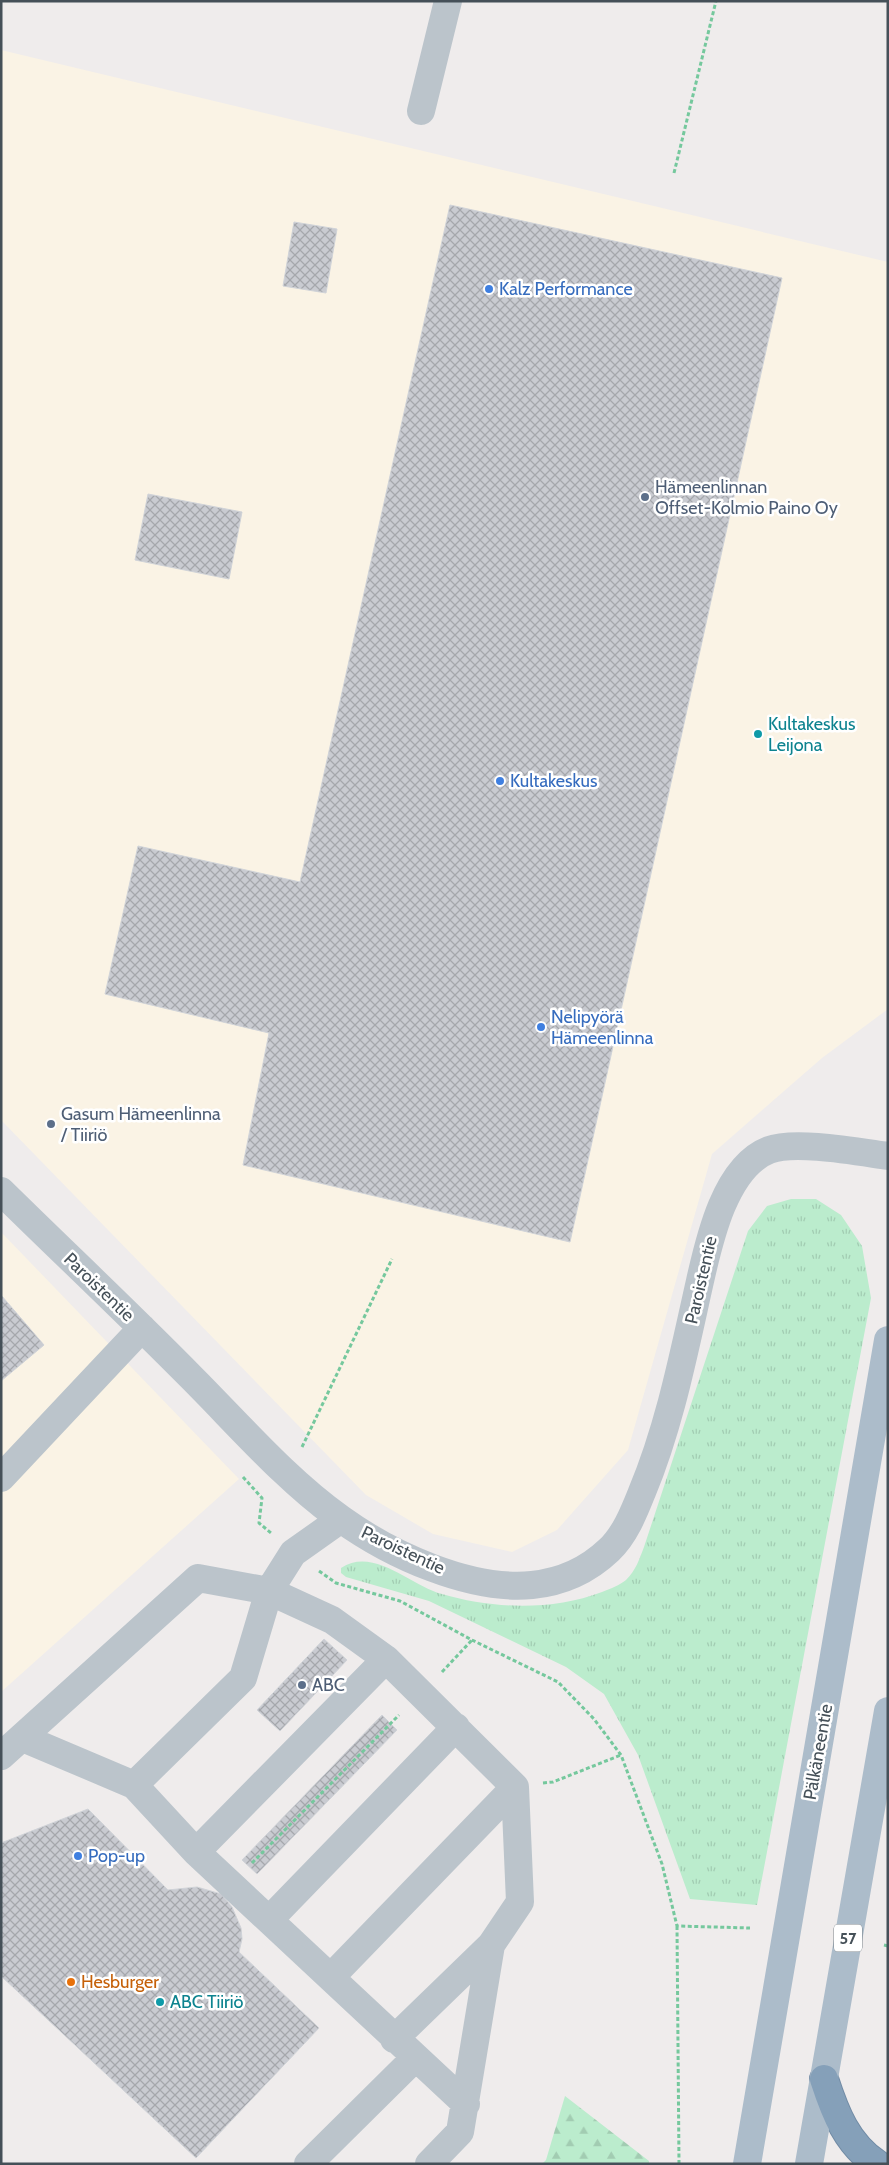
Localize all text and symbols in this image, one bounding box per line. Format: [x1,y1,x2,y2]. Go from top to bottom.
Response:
place label: Kalz Performance [499,278,633,300]
marker: Kalz Performance [483,283,495,295]
place label: Hämeenlinnan Offset-Kolmio Paino Oy [655,476,838,519]
marker: Hämeenlinnan Offset-Kolmio Paino Oy [639,491,651,503]
place label: Kultakeskus Leijona [768,713,855,756]
marker: Kultakeskus Leijona [752,728,764,740]
place label: Kultakeskus [510,770,597,792]
marker: Kultakeskus [494,775,506,787]
place label: Nelipyörä Hämeenlinna [551,1006,654,1049]
marker: Nelipyörä Hämeenlinna [535,1021,547,1033]
place label: Gasum Hämeenlinna / Tiiriö [60,1103,221,1146]
marker: Gasum Hämeenlinna / Tiiriö [45,1118,57,1130]
street label: Paroistentie [680,1234,722,1326]
street label: Paroistentie [59,1248,139,1326]
street label: Paroistentie [358,1521,448,1579]
place label: ABC [312,1674,345,1696]
marker: ABC [296,1679,308,1691]
street label: Pälkäneentie [799,1702,837,1802]
place label: Pop-up [88,1845,145,1867]
marker: Pop-up [72,1850,84,1862]
road number: 57 [834,1925,862,1952]
place label: Hesburger [81,1971,159,1993]
marker: Hesburger [65,1976,77,1988]
place label: ABC Tiiriö [170,1991,244,2013]
marker: ABC Tiiriö [154,1996,166,2008]

